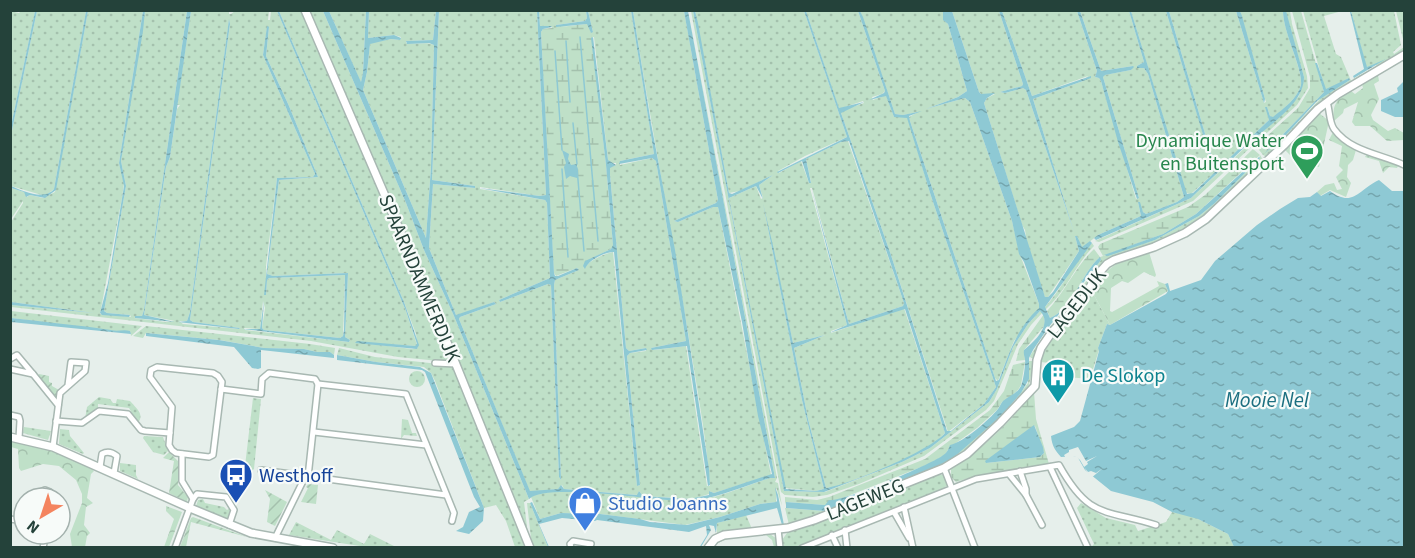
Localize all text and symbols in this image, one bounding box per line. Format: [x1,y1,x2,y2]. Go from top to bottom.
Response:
place label: Dynamique Water en Buitensport [1135,127,1284,178]
sports icon: Dynamique Water en Buitensport [1289,133,1325,180]
street label: SPAARNDAMMERDIJK [371,190,467,367]
street label: LAGEDIJK [1040,262,1113,345]
building icon: De Slokop [1040,357,1076,404]
place label: De Slokop [1081,362,1165,390]
water label: Mooie Nel [1225,385,1310,415]
bus stop icon: Westhoff [218,457,254,504]
place label: Westhoff [259,462,334,490]
street label: LAGEWEG [822,472,909,528]
shop icon: Studio Joanns [567,485,603,532]
north arrow [12,486,72,546]
place label: Studio Joanns [608,490,727,518]
text: N [22,515,44,539]

